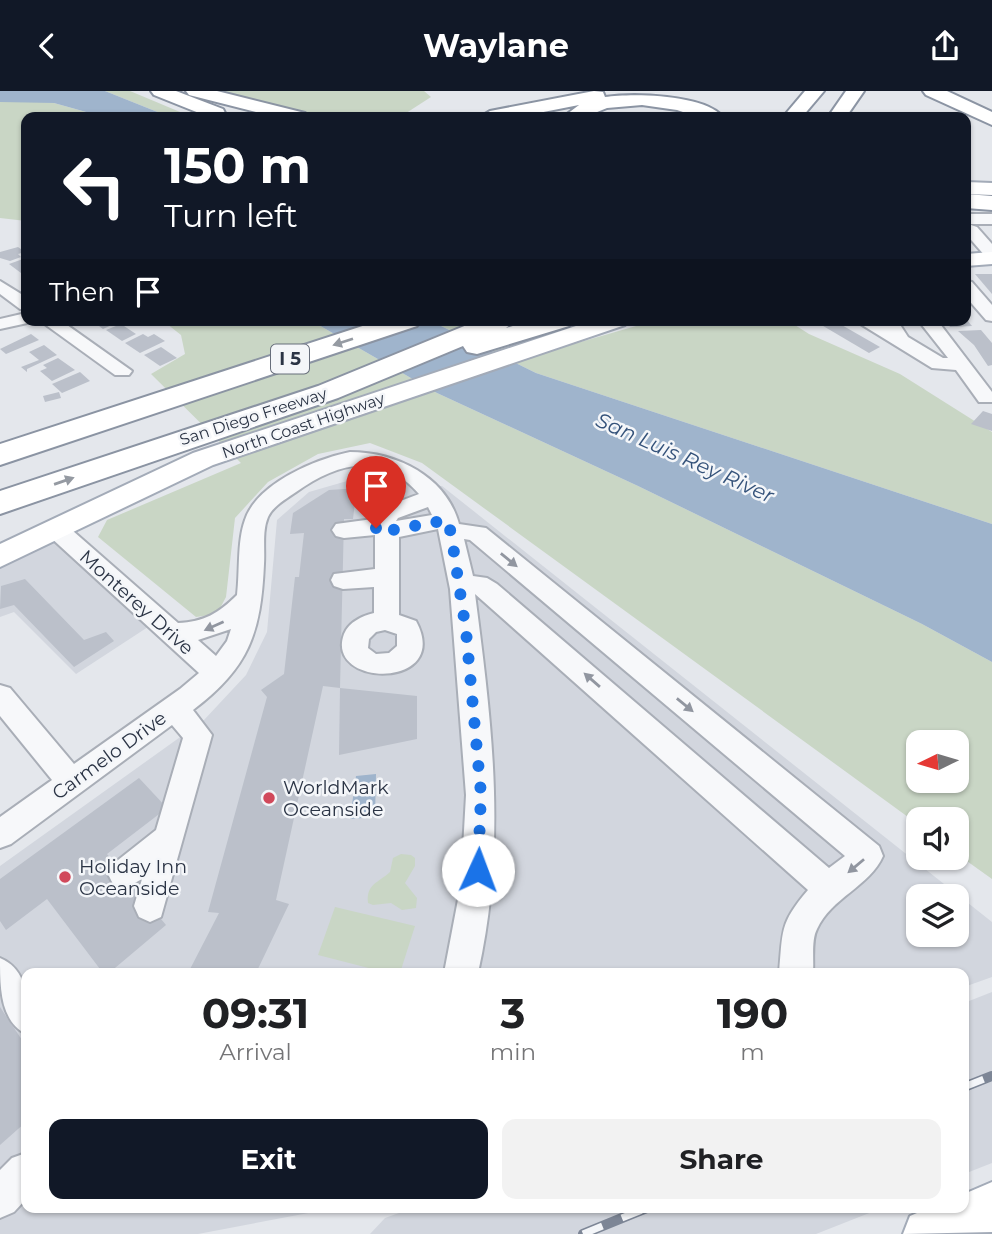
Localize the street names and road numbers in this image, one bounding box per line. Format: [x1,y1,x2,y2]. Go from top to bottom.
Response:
road number: I 5 [271,345,309,373]
street label: San Diego Freeway [177,384,329,449]
street label: North Coast Highway [219,389,387,462]
street label: Monterey Drive [75,545,198,660]
street label: Carmelo Drive [48,706,171,805]

